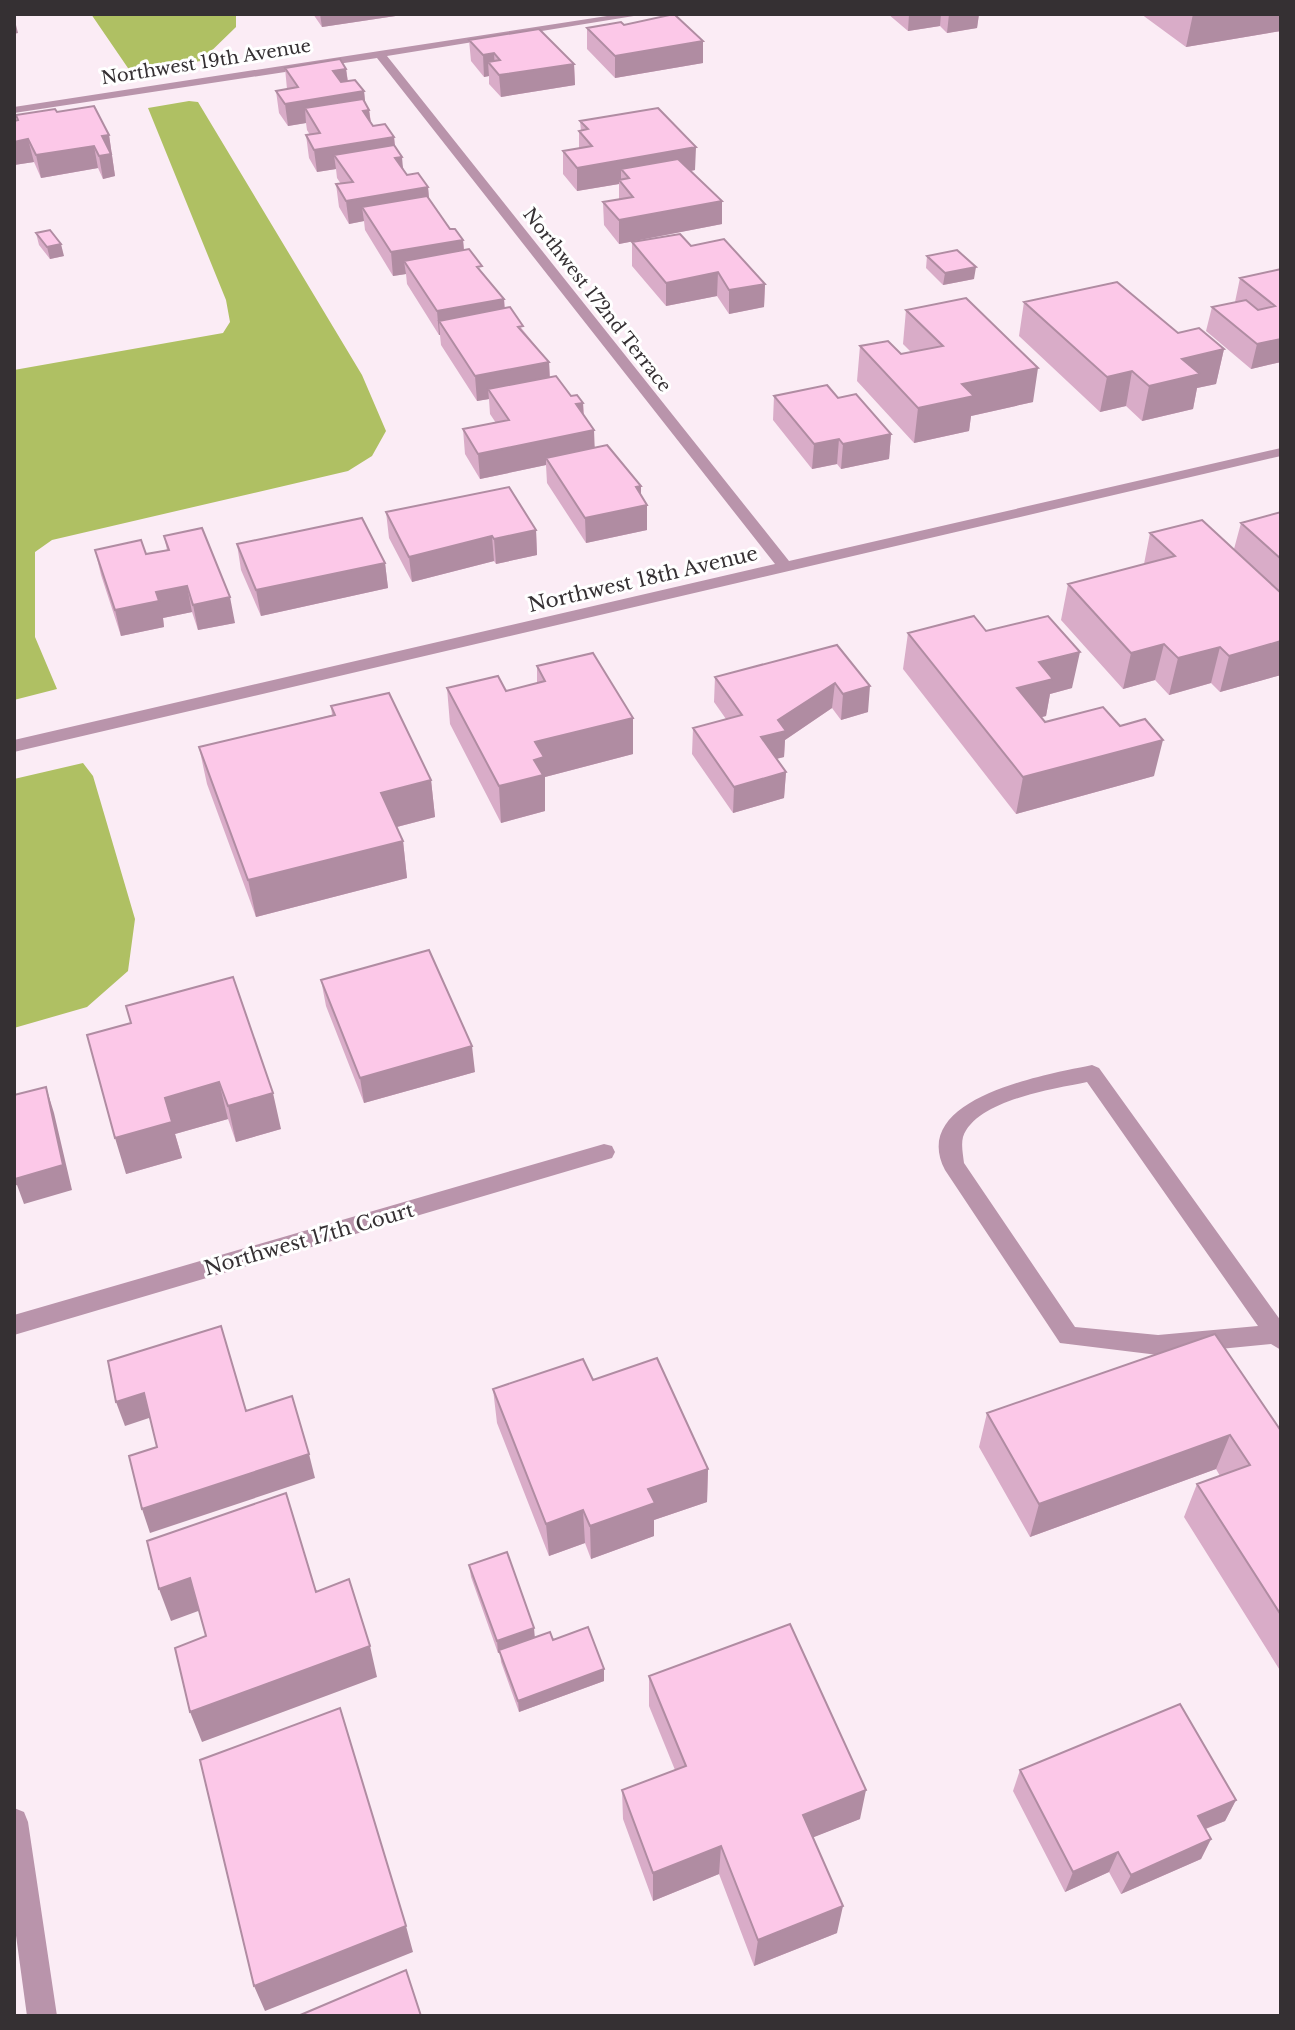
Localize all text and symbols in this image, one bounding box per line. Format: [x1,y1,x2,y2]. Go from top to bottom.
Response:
street label: Northwest 19th Avenue [100,35,312,89]
street label: Northwest 172nd Terrace [518,204,676,396]
street label: Northwest 18th Avenue [526,541,760,617]
street label: Northwest 17th Court [201,1197,417,1280]

